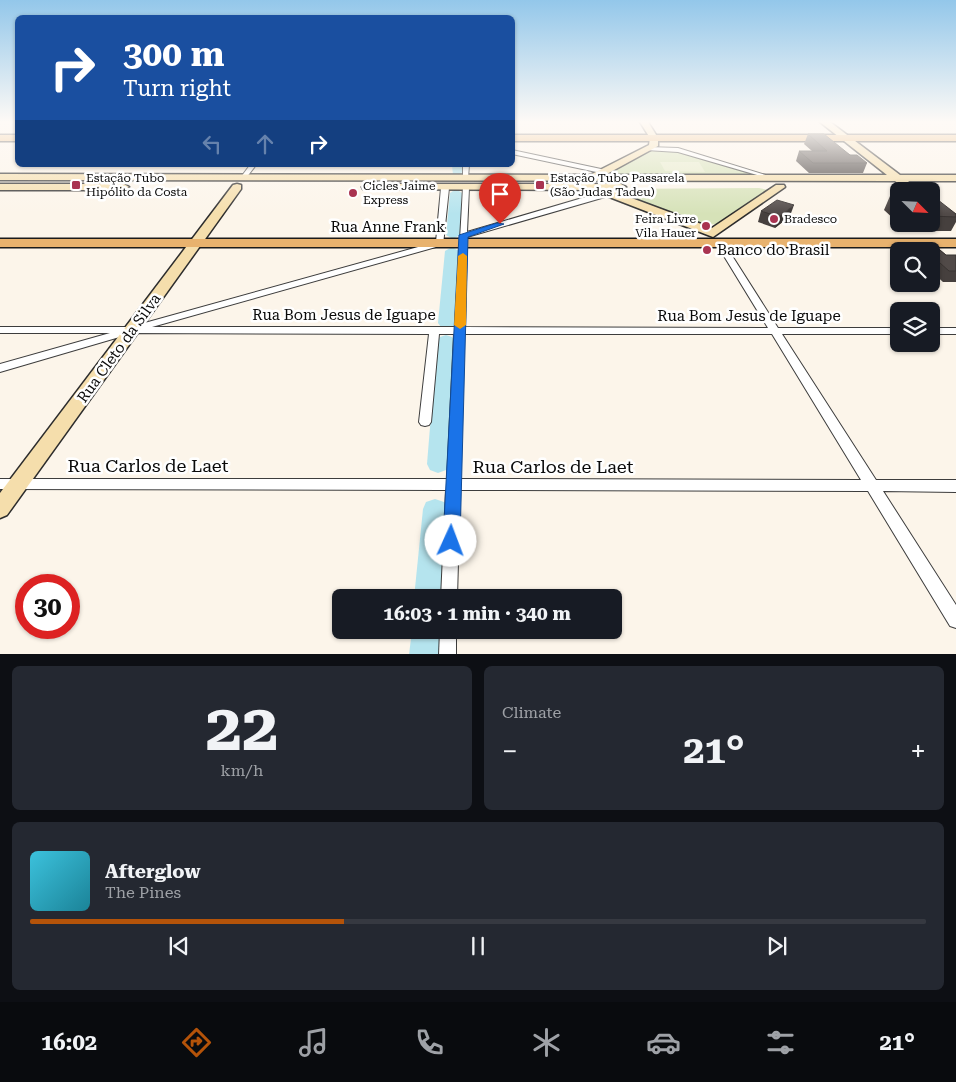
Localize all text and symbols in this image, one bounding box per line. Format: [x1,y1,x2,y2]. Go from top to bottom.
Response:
text: 300 m [123,34,224,75]
icon: right [40,35,105,100]
text: Turn right [123,76,231,101]
icon: left [198,130,226,158]
icon: ahead [251,130,279,158]
icon: right [304,130,332,158]
place label: Estação Tubo Hipólito da Costa [86,171,188,199]
place label: Estação Tubo Passarela (São Judas Tadeu) [550,171,685,199]
pin [479,173,521,224]
marker: Estação Tubo Hipólito da Costa [70,179,82,191]
place label: Cicles Jaime Express [363,179,436,207]
marker: Estação Tubo Passarela (São Judas Tadeu) [534,179,546,191]
icon: arrive [486,180,514,208]
north arrow [890,182,940,232]
map controls [890,182,940,352]
marker: Cicles Jaime Express [347,187,359,199]
place label: Feira Livre Vila Hauer [635,212,696,240]
place label: Bradesco [784,212,837,226]
marker: Bradesco [768,213,780,225]
street label: Rua Anne Frank [330,218,446,236]
marker: Feira Livre Vila Hauer [700,220,712,232]
place label: Banco do Brasil [717,241,830,259]
button: search [890,242,940,292]
marker: Banco do Brasil [701,244,713,256]
street label: Rua Cleto da Silva [73,290,165,406]
button: layers [890,302,940,352]
street label: Rua Bom Jesus de Iguape [252,306,436,324]
street label: Rua Bom Jesus de Iguape [657,307,841,325]
street label: Rua Carlos de Laet [68,455,229,476]
street label: Rua Carlos de Laet [473,456,634,477]
position arrow [424,514,476,566]
speed limit sign: 30 [15,574,80,639]
text: 16:03 · 1 min · 340 m [383,602,571,625]
text: 22 [206,690,278,766]
text: Climate [502,703,561,722]
text: 21° [683,728,745,772]
text: − [502,735,518,768]
text: + [910,735,926,768]
text: km/h [221,761,263,780]
text: Afterglow [105,860,201,883]
text: The Pines [105,883,181,902]
icon: previous [165,932,193,960]
icon: pause [464,932,492,960]
icon: next [763,932,791,960]
icon: directions [179,1025,214,1060]
icon: music [296,1025,331,1060]
icon: phone [412,1025,447,1060]
icon: climate [529,1025,564,1060]
icon: car [646,1025,681,1060]
icon: filters [763,1025,798,1060]
text: 16:02 [41,1030,97,1055]
text: 21° [879,1030,915,1055]

